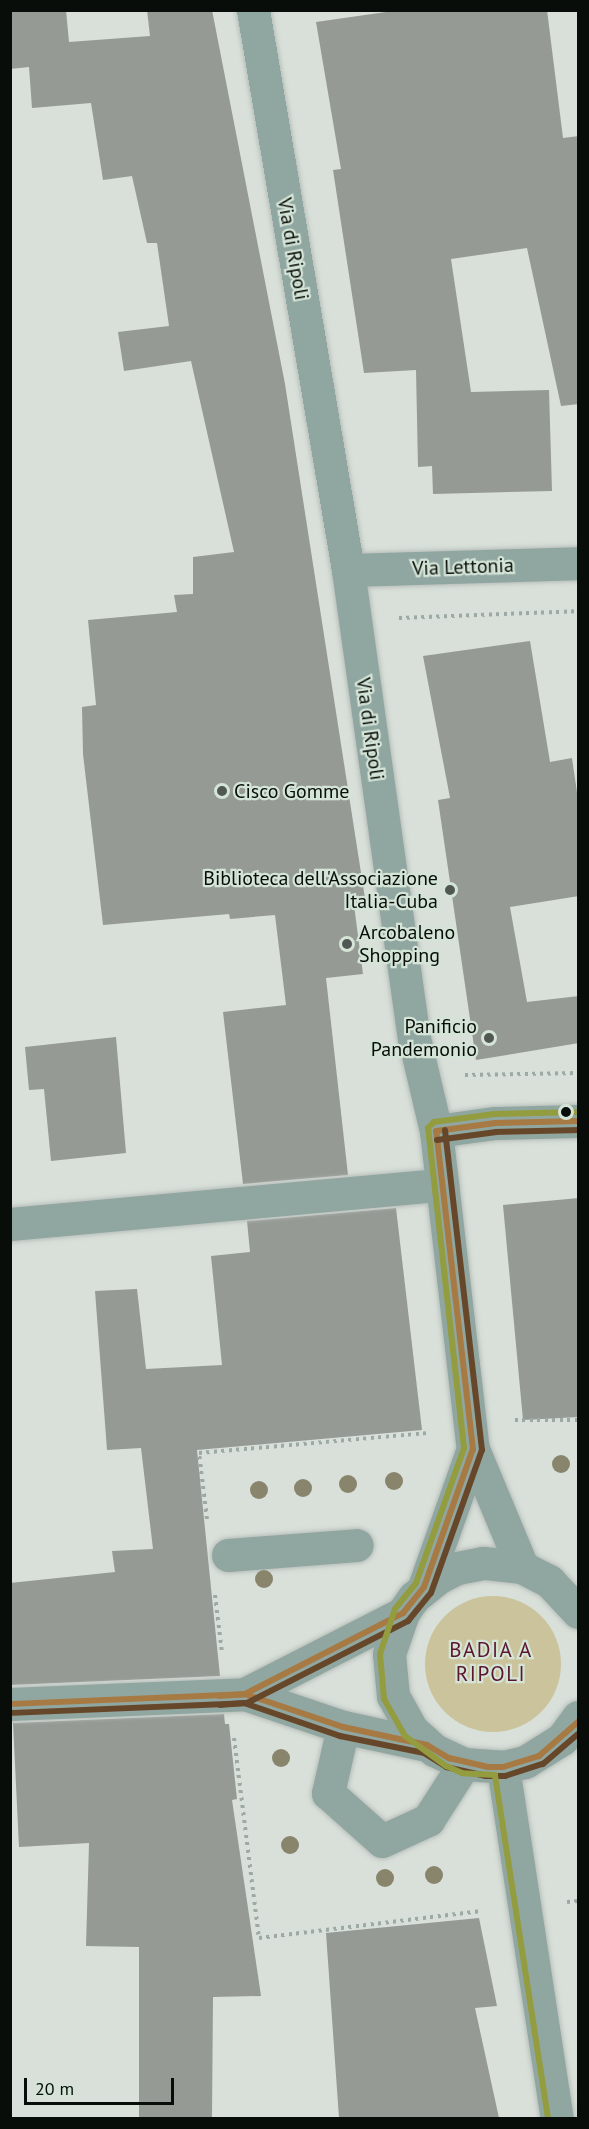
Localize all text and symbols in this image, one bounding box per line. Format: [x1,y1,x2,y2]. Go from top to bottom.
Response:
street label: Via di Ripoli [272,196,314,302]
street label: Via Lettonia [412,553,514,581]
street label: Via di Ripoli [351,676,389,782]
place label: Cisco Gomme [234,779,349,803]
marker: Cisco Gomme [215,784,229,798]
place label: Biblioteca dell'Associazione Italia-Cuba [203,867,438,914]
marker: Biblioteca dell'Associazione Italia-Cuba [443,883,457,897]
place label: Arcobaleno Shopping [359,921,455,968]
marker: Arcobaleno Shopping [340,937,354,951]
place label: Panificio Pandemonio [371,1014,477,1061]
marker: Panificio Pandemonio [482,1031,496,1045]
unlabelled marker [560,1106,572,1118]
district label: BADIA A RIPOLI [448,1637,534,1687]
scale bar [27,2066,177,2104]
text: 20 m [35,2077,74,2100]

